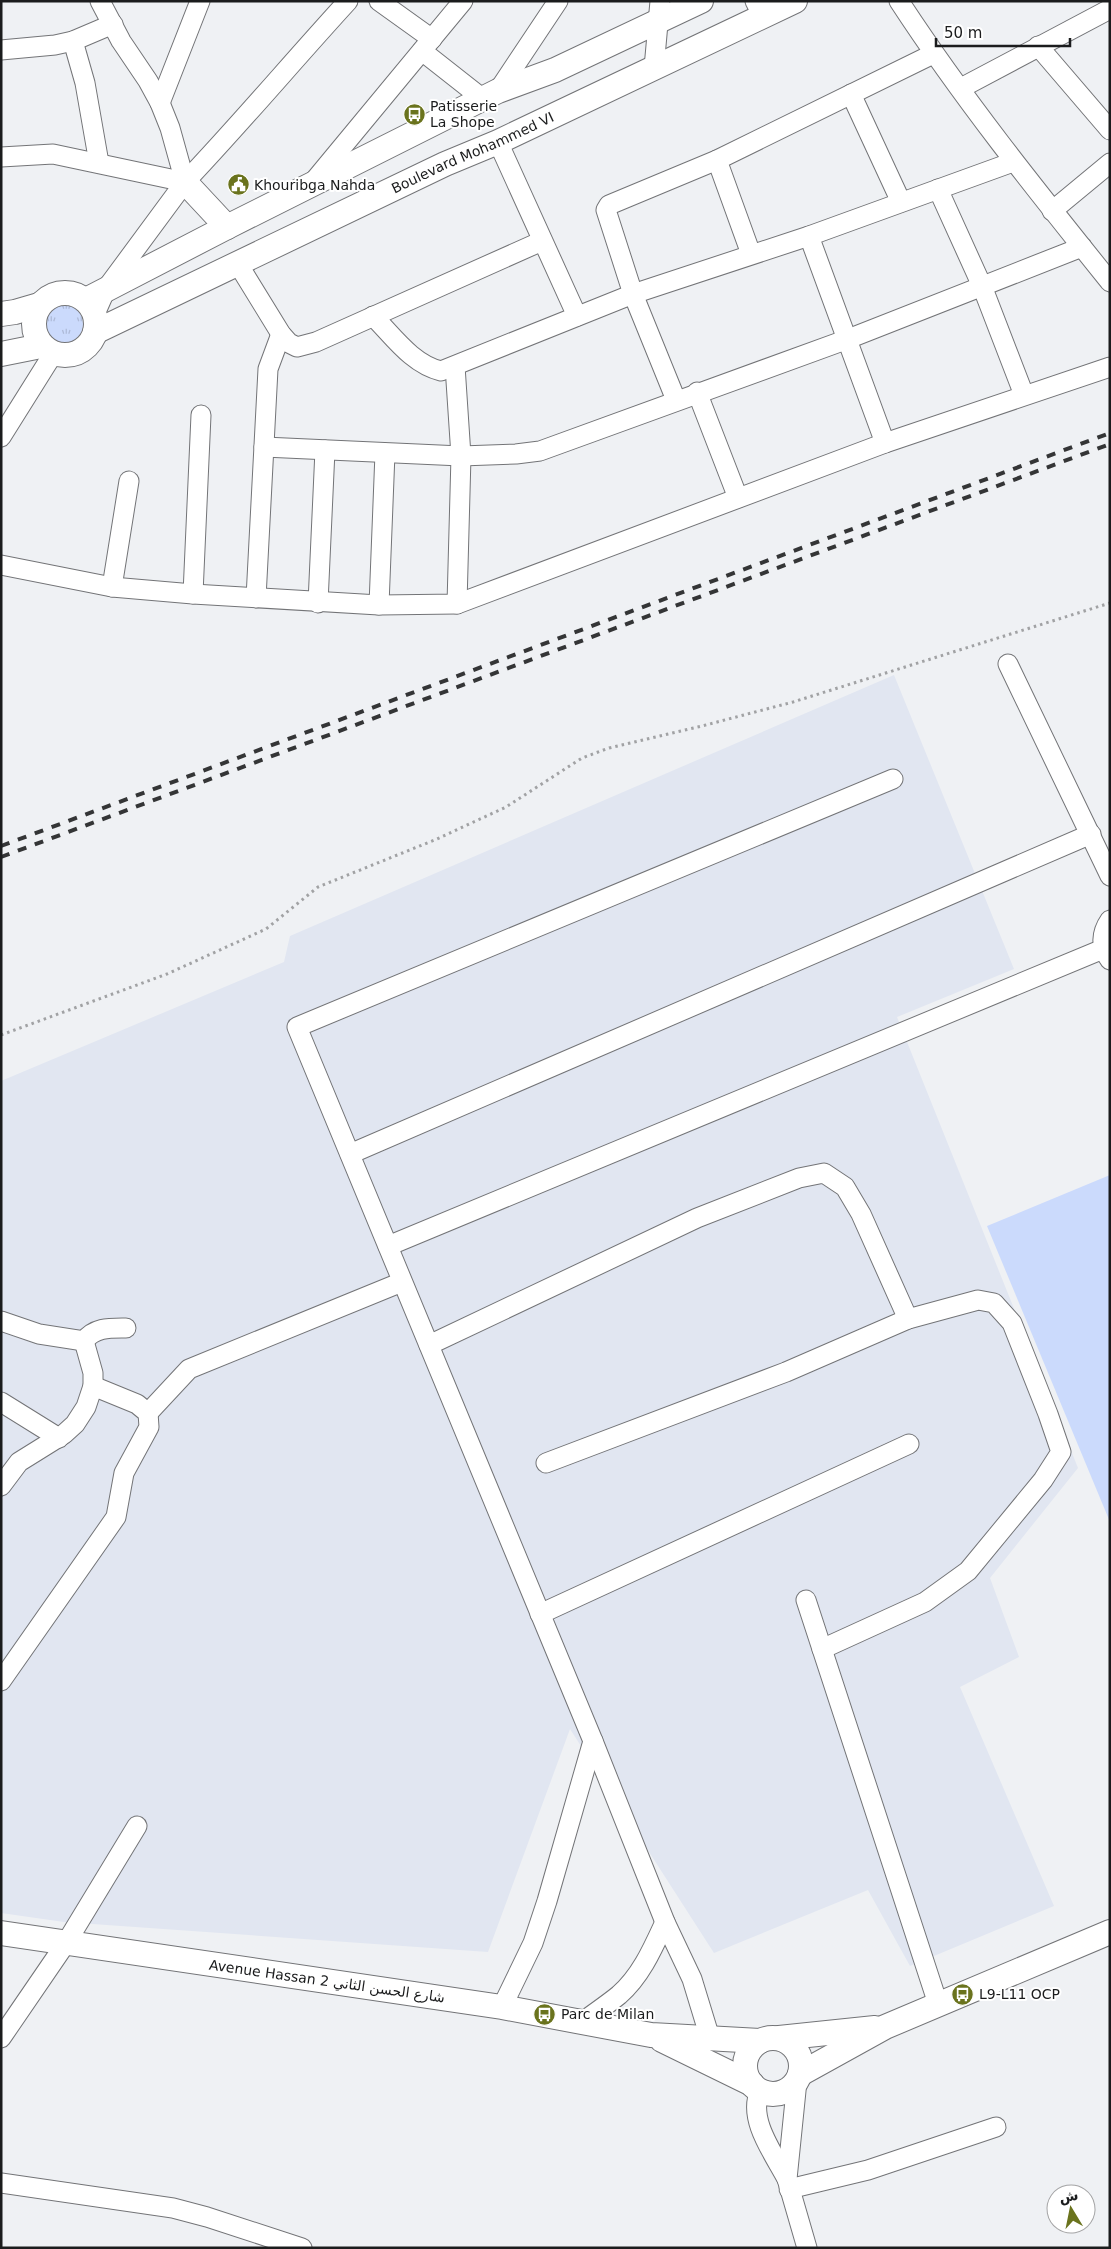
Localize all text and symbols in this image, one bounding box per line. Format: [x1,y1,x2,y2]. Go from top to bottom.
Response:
scale bar [936,15,1070,47]
text: 50 m [944,24,982,42]
place label: Patisserie La Shope [430,98,497,130]
bus stop icon: Patisserie La Shope [402,102,426,126]
street label: Boulevard Mohammed VI [389,109,556,197]
public building icon: Khouribga Nahda [226,173,250,197]
place label: Khouribga Nahda [254,177,375,193]
street label: Avenue Hassan 2 شارع الحسن الثاني [208,1957,446,2006]
bus stop icon: L9-L11 OCP [951,1982,975,2006]
place label: L9-L11 OCP [979,1986,1060,2002]
bus stop icon: Parc de Milan [533,2002,557,2026]
place label: Parc de Milan [561,2006,654,2022]
north arrow [1046,2184,1096,2234]
text: ش [1058,2187,1080,2206]

